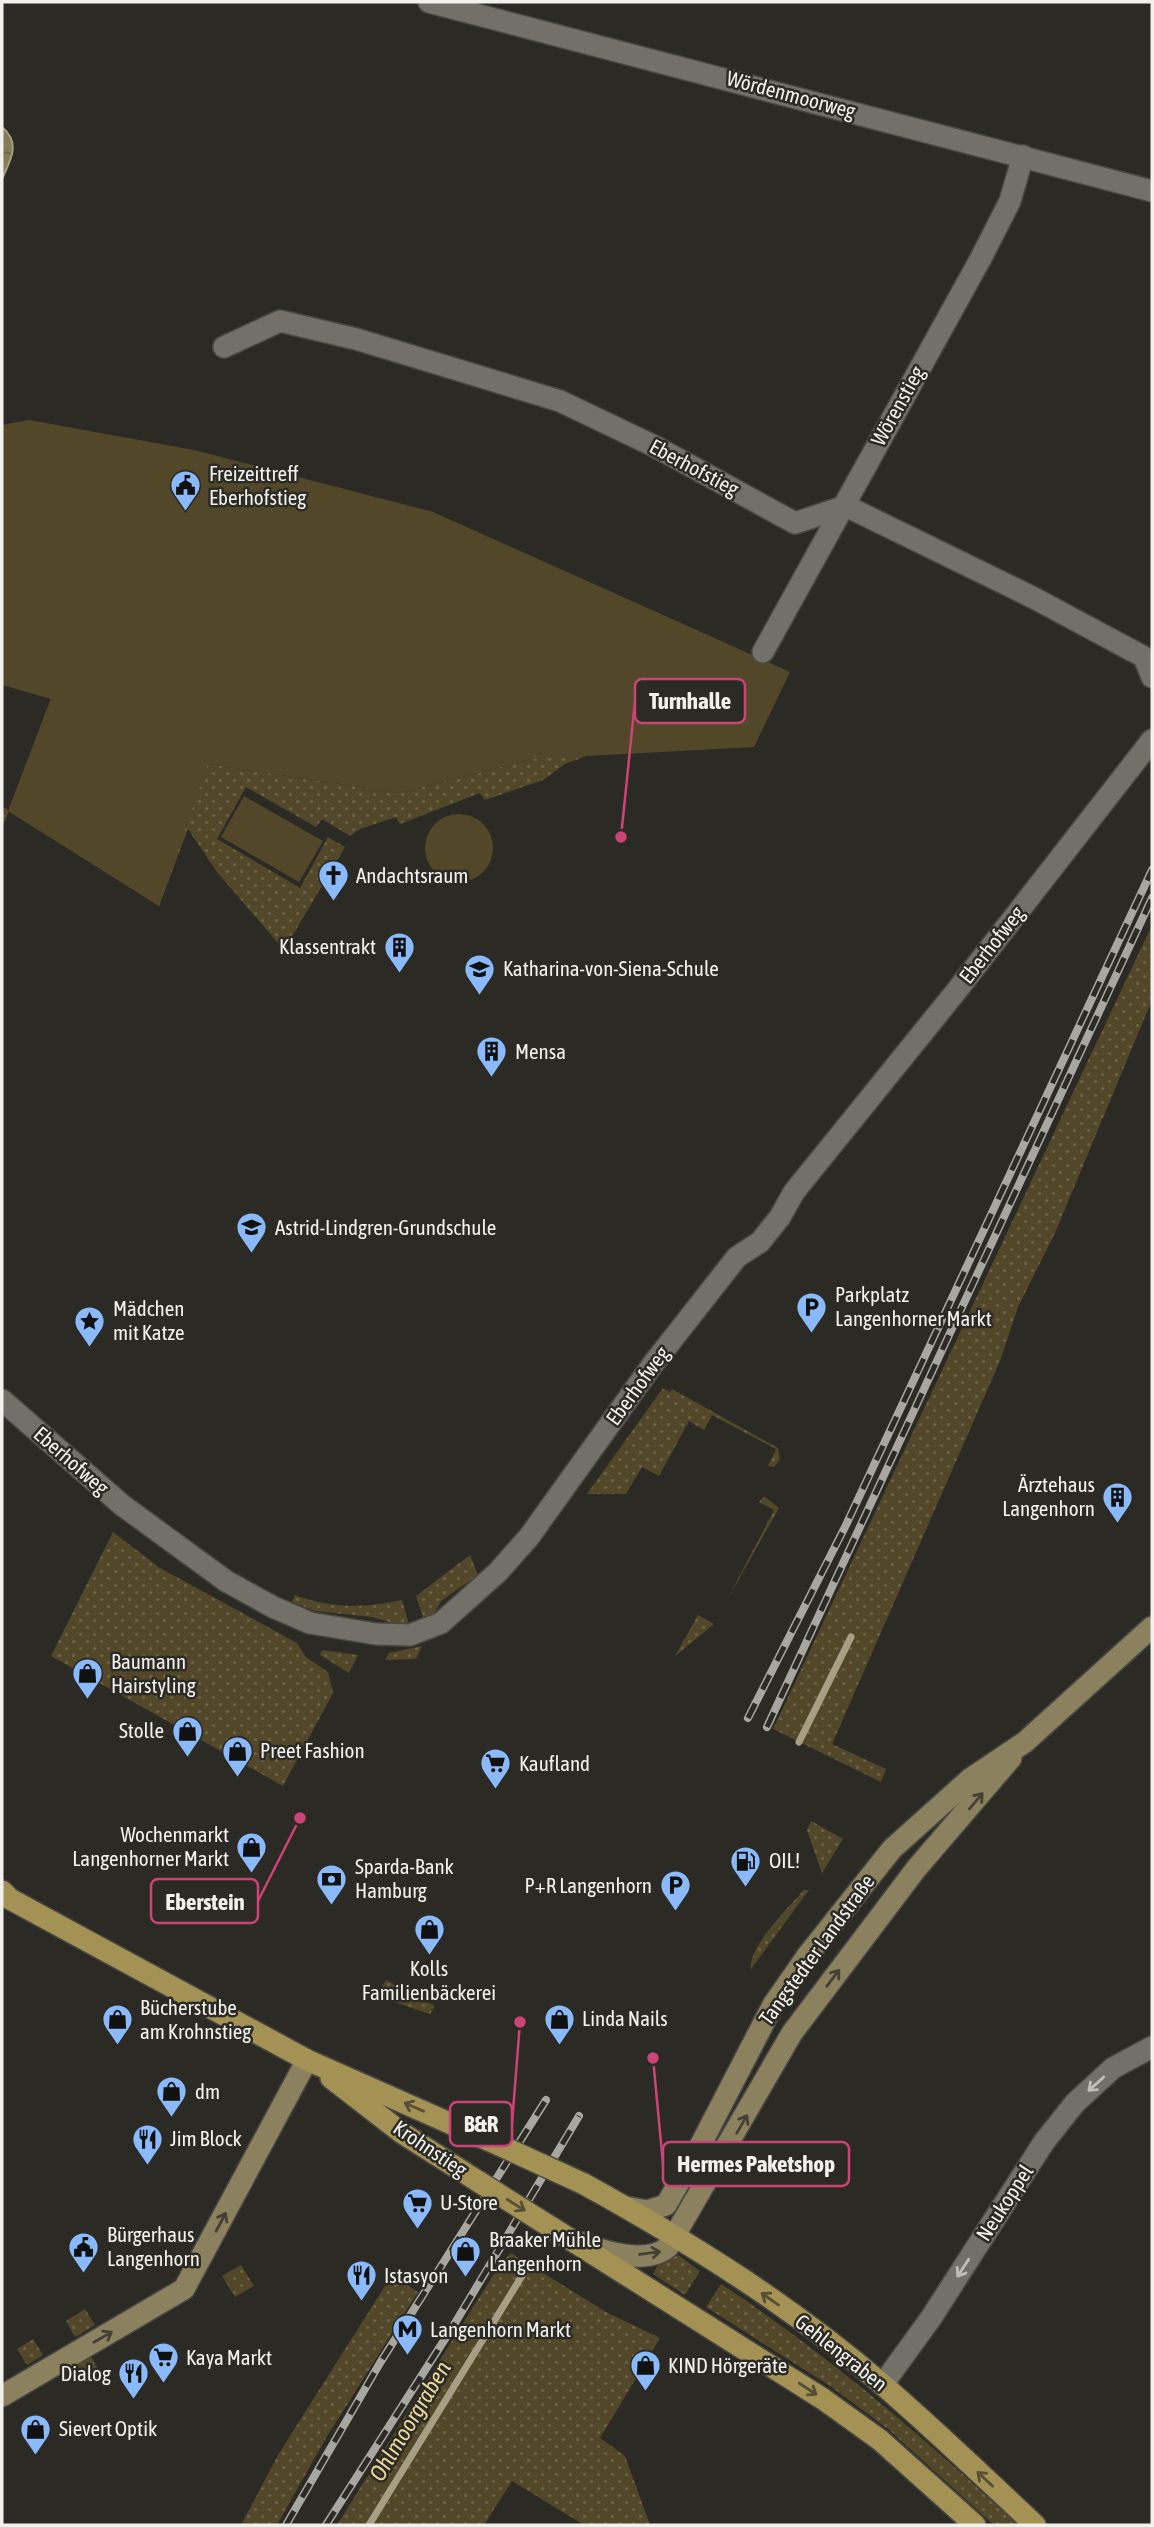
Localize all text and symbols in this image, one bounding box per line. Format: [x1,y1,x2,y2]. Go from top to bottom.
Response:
street label: Wördenmoorweg [724,65,858,123]
street label: Wörenstieg [865,362,929,449]
street label: Eberhofstieg [646,434,743,501]
place label: Freizeittreff Eberhofstieg [209,461,306,509]
public building icon: Freizeittreff Eberhofstieg [169,469,203,513]
callout: Turnhalle [635,679,745,723]
text: Turnhalle [649,688,731,714]
church icon: Andachtsraum [316,859,350,903]
place label: Andachtsraum [356,863,468,887]
street label: Eberhofweg [954,901,1029,988]
building icon: Klassentrakt [382,930,416,974]
place label: Klassentrakt [279,934,376,958]
school or university icon: Katharina-von-Siena-Schule [463,952,497,996]
place label: Katharina-von-Siena-Schule [503,956,719,980]
building icon: Mensa [475,1035,509,1079]
place label: Mensa [515,1039,566,1063]
school or university icon: Astrid-Lindgren-Grundschule [235,1211,269,1255]
place label: Astrid-Lindgren-Grundschule [275,1215,496,1239]
place label: Parkplatz Langenhorner Markt [835,1282,992,1330]
parking icon: Parkplatz Langenhorner Markt [795,1290,829,1334]
place label: Mädchen mit Katze [113,1296,184,1344]
place icon: Mädchen mit Katze [73,1304,107,1348]
street label: Eberhofweg [601,1341,674,1429]
street label: Eberhofweg [29,1421,114,1499]
place label: Ärztehaus Langenhorn [1002,1472,1095,1520]
building icon: Ärztehaus Langenhorn [1101,1480,1135,1524]
place label: Baumann Hairstyling [111,1649,196,1697]
shop icon: Baumann Hairstyling [71,1657,105,1701]
shop icon: Stolle [170,1714,204,1758]
place label: Stolle [119,1718,164,1742]
shop icon: Preet Fashion [220,1734,254,1778]
place label: Preet Fashion [260,1738,365,1762]
supermarket icon: Kaufland [479,1747,513,1791]
place label: Kaufland [519,1751,590,1775]
one-way arrow [968,1793,984,1811]
place label: Wochenmarkt Langenhorner Markt [72,1822,229,1870]
shop icon: Wochenmarkt Langenhorner Markt [235,1830,269,1874]
fuel station icon: OIL! [729,1844,763,1888]
place label: OIL! [769,1848,800,1872]
place label: Sparda-Bank Hamburg [355,1854,454,1902]
bank icon: Sparda-Bank Hamburg [315,1862,349,1906]
parking icon: P+R Langenhorn [658,1869,692,1913]
street label: Tangstedter Landstraße [754,1869,879,2029]
place label: P+R Langenhorn [525,1873,652,1897]
callout: Eberstein [151,1879,258,1923]
text: Eberstein [165,1889,245,1915]
shop icon: Kolls Familienbäckerei [412,1912,446,1956]
place label: Kolls Familienbäckerei [362,1956,496,2004]
one-way arrow [826,1969,840,1988]
place label: Bücherstube am Krohnstieg [140,1995,251,2043]
shop icon: Linda Nails [542,2002,576,2046]
shop icon: Bücherstube am Krohnstieg [100,2003,134,2047]
place label: Linda Nails [582,2006,668,2030]
shop icon: dm [155,2075,189,2119]
one-way arrow [1088,2076,1105,2093]
place label: dm [195,2079,220,2103]
one-way arrow [404,2100,426,2113]
callout: B&R [450,2102,512,2146]
text: B&R [464,2111,499,2137]
one-way arrow [735,2114,749,2134]
street label: Krohnstieg [389,2115,472,2181]
restaurant icon: Jim Block [130,2122,164,2166]
place label: Jim Block [170,2126,242,2150]
callout: Hermes Paketshop [663,2142,849,2186]
text: Hermes Paketshop [677,2151,835,2177]
street label: Neukoppel [971,2160,1038,2245]
supermarket icon: U-Store [400,2186,434,2230]
place label: U-Store [440,2190,498,2214]
one-way arrow [506,2199,526,2213]
one-way arrow [214,2213,228,2233]
place label: Bürgerhaus Langenhorn [107,2222,200,2270]
place label: Braaker Mühle Langenhorn [489,2227,601,2275]
public building icon: Bürgerhaus Langenhorn [67,2230,101,2274]
shop icon: Braaker Mühle Langenhorn [449,2235,483,2279]
one-way arrow [638,2246,660,2259]
one-way arrow [956,2258,970,2278]
restaurant icon: Istasyon [344,2259,378,2303]
place label: Istasyon [384,2263,449,2287]
one-way arrow [761,2292,780,2306]
street label: Gehlengraben [791,2309,892,2396]
metro station icon: Langenhorn Markt [390,2313,424,2357]
place label: Langenhorn Markt [430,2317,571,2341]
one-way arrow [93,2330,113,2344]
supermarket icon: Kaya Markt [146,2341,180,2385]
place label: Kaya Markt [186,2345,272,2369]
shop icon: KIND Hörgeräte [628,2349,662,2393]
place label: KIND Hörgeräte [668,2353,787,2377]
water label: Ohlmoorgraben [364,2356,456,2486]
restaurant icon: Dialog [117,2357,151,2401]
place label: Dialog [60,2361,111,2385]
one-way arrow [797,2382,817,2396]
shop icon: Sievert Optik [19,2412,53,2456]
place label: Sievert Optik [59,2416,157,2440]
one-way arrow [976,2471,994,2487]

